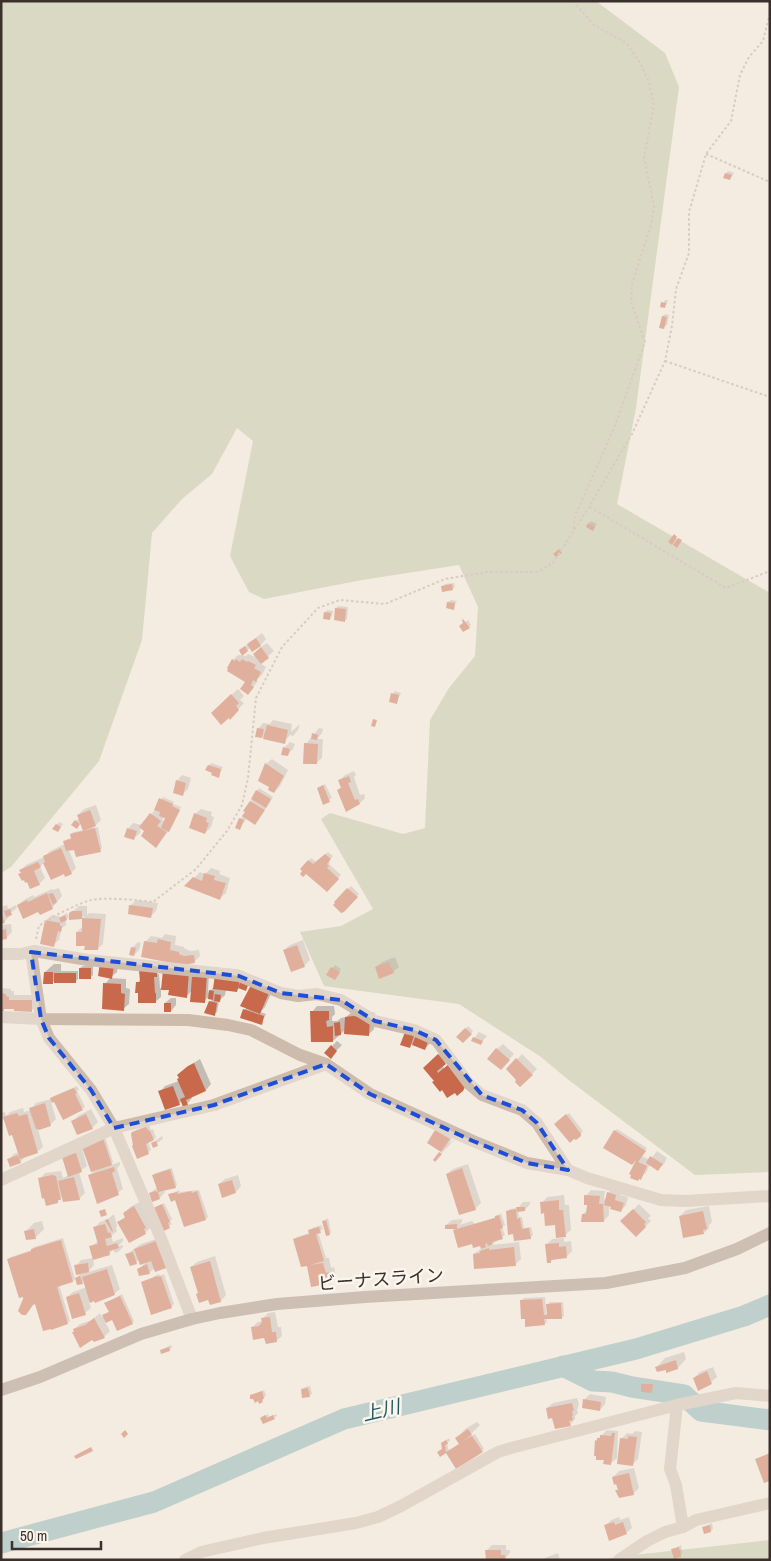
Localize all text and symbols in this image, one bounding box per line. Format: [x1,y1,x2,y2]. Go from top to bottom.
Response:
street label: ビーナスライン [317,1262,445,1296]
water label: 上川 [360,1393,404,1427]
scale bar [12,1518,101,1550]
text: 50 m [20,1525,47,1546]

